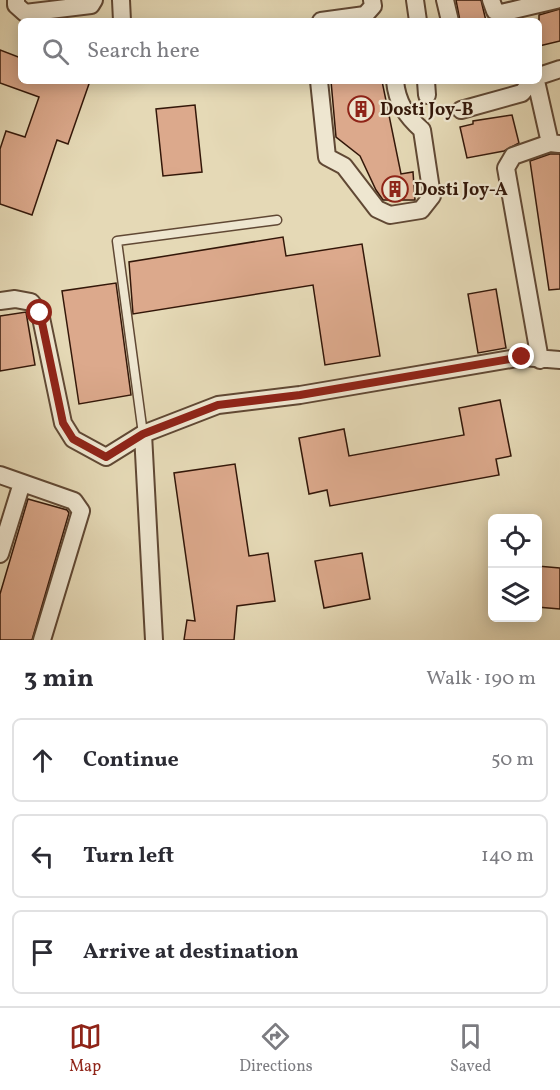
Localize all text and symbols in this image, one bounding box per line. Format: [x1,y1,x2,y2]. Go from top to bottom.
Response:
search box [18,18,542,84]
icon: search [39,35,72,68]
text: Search here [87,36,200,67]
building icon: Dosti Joy-B [346,94,376,124]
place label: Dosti Joy-B [380,98,474,123]
building icon: Dosti Joy-A [380,174,410,204]
place label: Dosti Joy-A [414,178,508,203]
route start [26,299,52,325]
route end [508,343,534,369]
map controls [488,514,542,622]
button: locate [488,514,542,568]
button: layers [488,568,542,622]
text: 3 min [24,661,94,697]
text: Walk · 190 m [426,665,536,693]
icon: ahead [26,744,59,777]
text: Continue [83,745,179,776]
text: 50 m [491,746,534,774]
icon: left [26,840,59,873]
text: Turn left [83,841,174,872]
text: 140 m [481,842,534,870]
icon: arrive [26,936,59,969]
text: Arrive at destination [83,937,299,968]
tab: Map [69,1020,102,1078]
tab: Directions [239,1020,313,1078]
tab: Saved [450,1020,491,1078]

